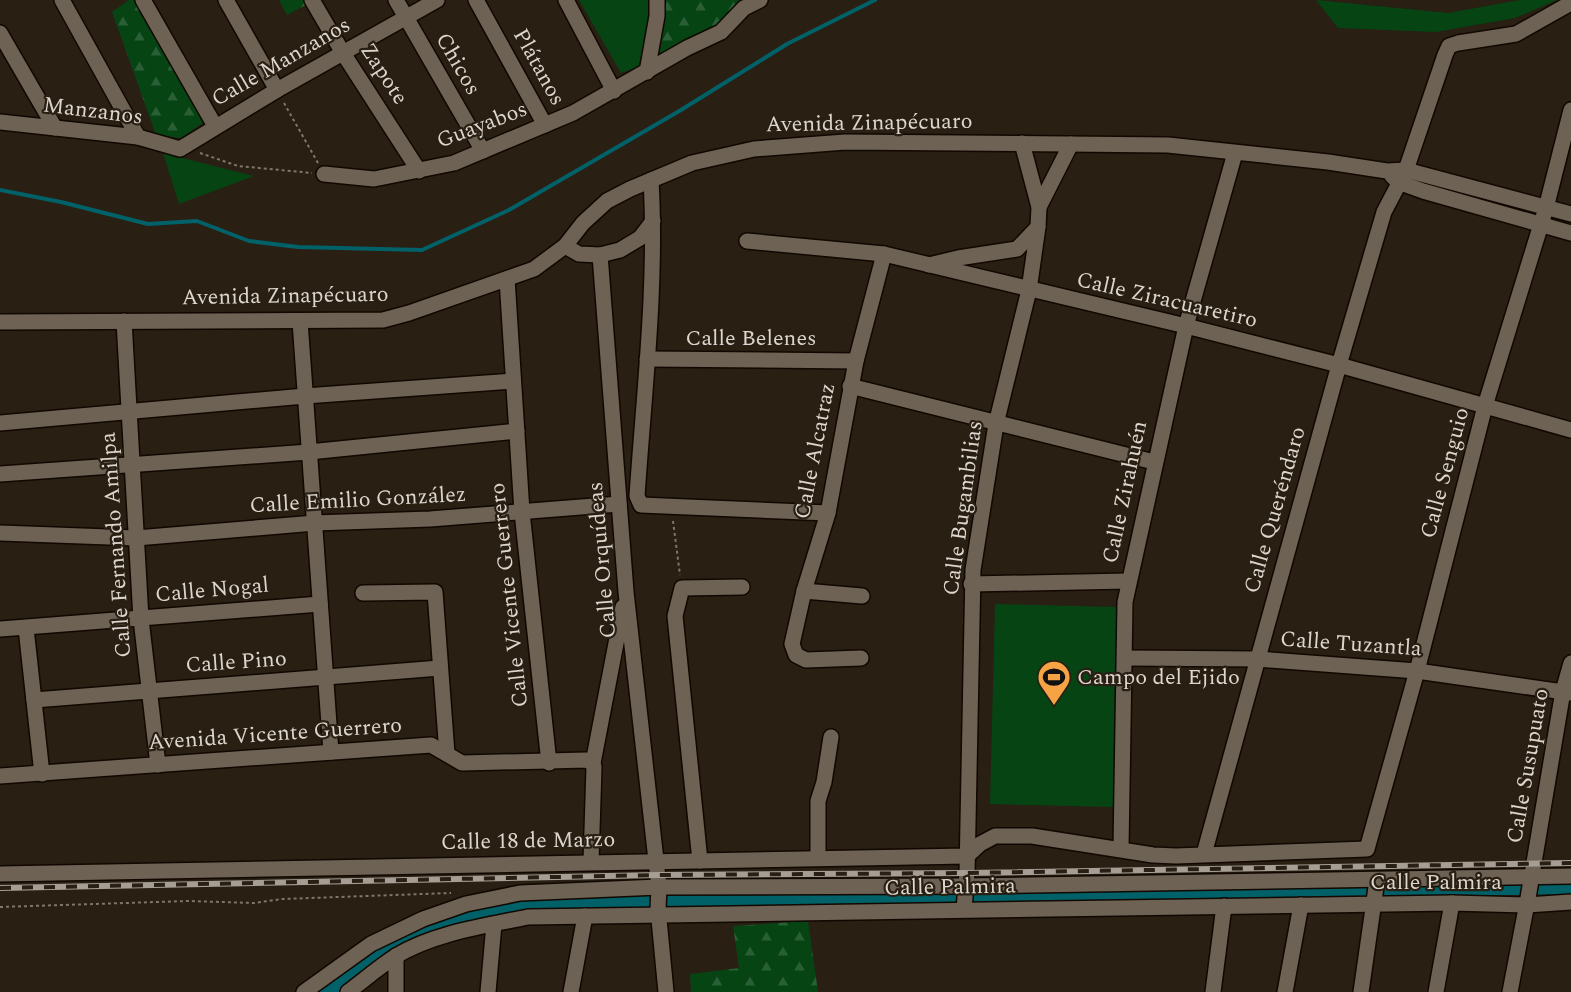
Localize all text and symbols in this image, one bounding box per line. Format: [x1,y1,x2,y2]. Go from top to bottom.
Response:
street label: Calle Manzanos [205,9,357,115]
street label: Plátanos [504,22,574,112]
street label: Chicos [427,27,489,101]
street label: Zapote [352,37,416,111]
street label: Manzanos [41,89,145,133]
street label: Guayabos [432,93,532,157]
street label: Avenida Zinapécuaro [765,105,973,141]
street label: Calle Ziracuaretiro [1073,263,1261,337]
street label: Avenida Zinapécuaro [181,278,389,314]
street label: Calle Belenes [685,322,817,355]
street label: Calle Alcatraz [786,380,844,522]
street label: Calle Senguio [1412,404,1478,542]
street label: Calle Bugambilias [934,418,992,598]
street label: Calle Zirahuén [1094,418,1156,566]
street label: Calle Queréndaro [1235,423,1315,597]
street label: Calle Fernando Amilpa [92,431,140,659]
street label: Calle Emilio González [249,478,467,522]
street label: Calle Orquídeas [579,480,625,640]
street label: Calle Vicente Guerrero [481,481,537,709]
street label: Calle Nogal [154,569,270,611]
street label: Calle Tuzantla [1279,623,1423,665]
street label: Calle Pino [184,642,288,682]
sports icon: Campo del Ejido [1036,659,1072,706]
place label: Campo del Ejido [1077,661,1240,694]
street label: Calle Susupuato [1498,686,1558,846]
street label: Avenida Vicente Guerrero [147,709,403,759]
street label: Calle 18 de Marzo [440,823,616,859]
street label: Calle Palmira [1370,866,1502,899]
street label: Calle Palmira [884,869,1016,905]

